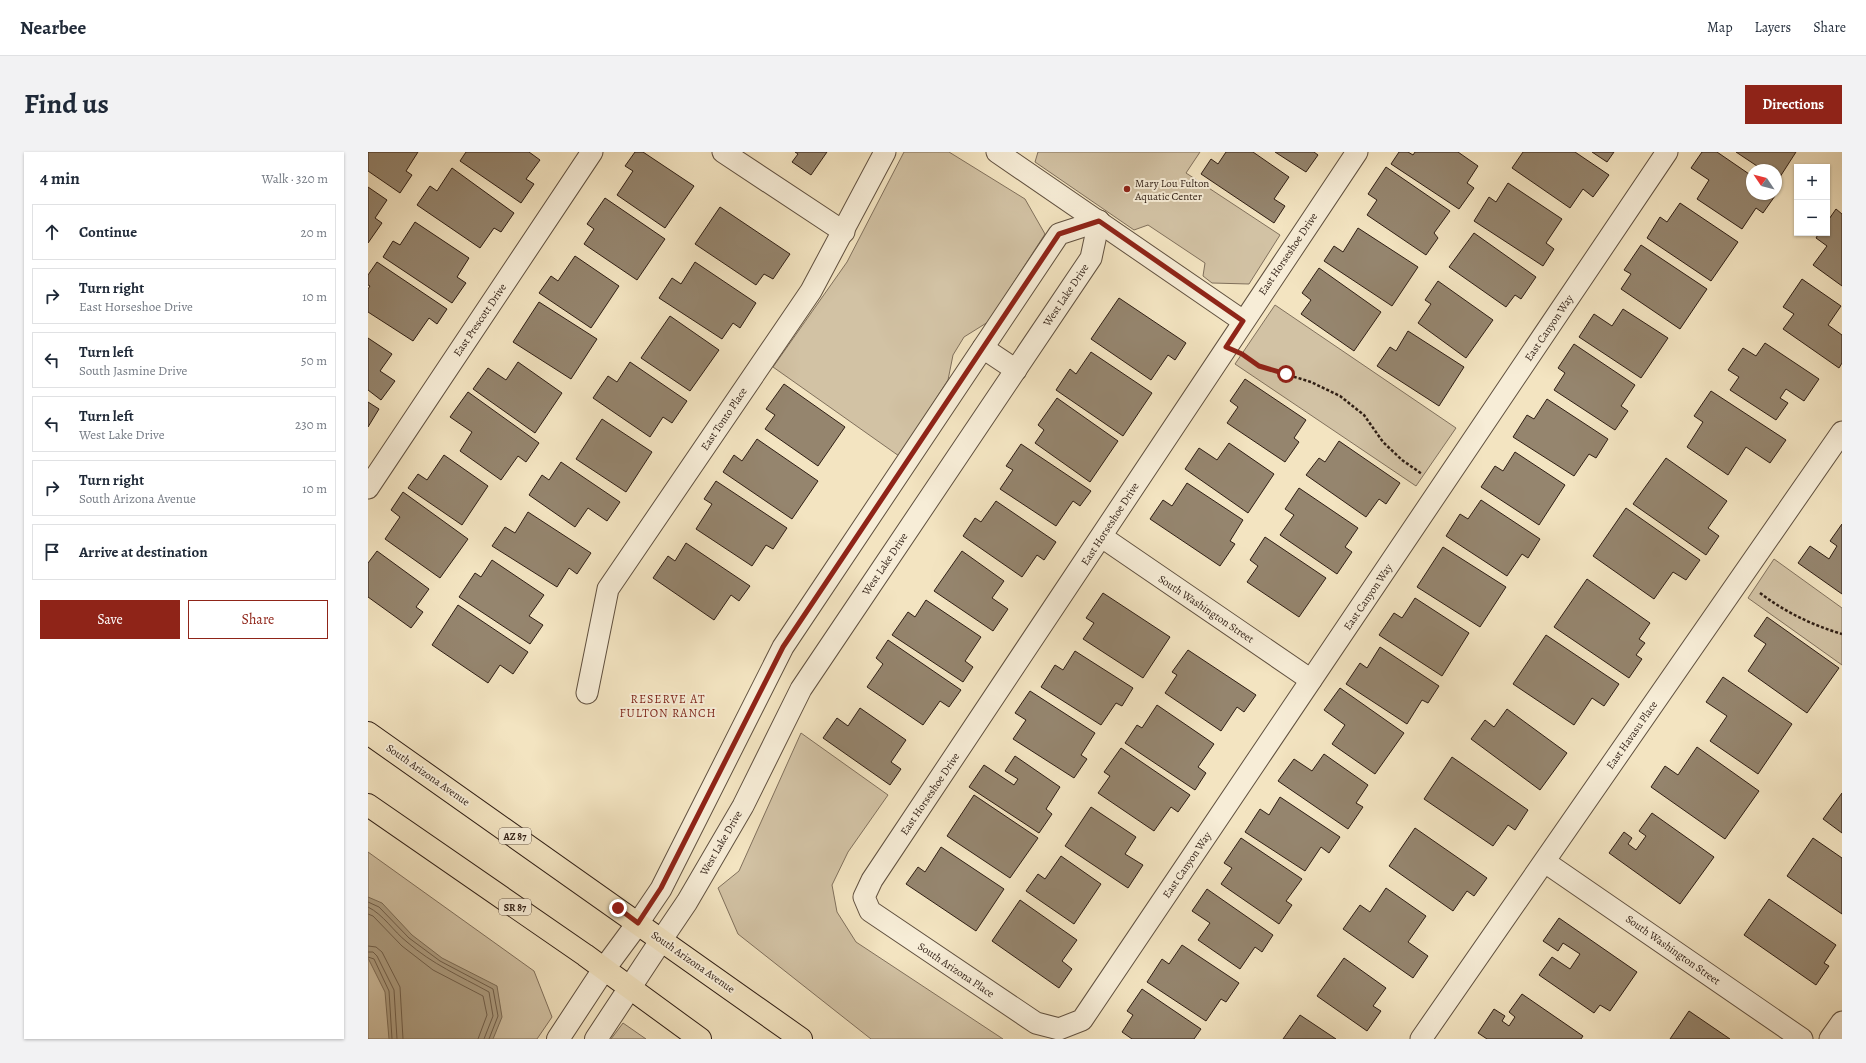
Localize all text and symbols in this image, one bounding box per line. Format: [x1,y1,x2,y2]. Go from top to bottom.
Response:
text: Nearbee [20,15,86,41]
text: Map [1707,18,1733,37]
text: Layers [1755,18,1791,37]
text: Share [1813,18,1846,37]
text: Find us [24,85,109,123]
button: Directions [1745,85,1842,124]
north arrow [1746,164,1782,200]
map controls [1794,164,1830,236]
button: + [1794,164,1830,200]
text: 4 min [40,167,80,190]
text: Walk · 320 m [262,170,328,187]
place label: Mary Lou Fulton Aquatic Center [1134,176,1209,204]
marker: Mary Lou Fulton Aquatic Center [1122,184,1132,194]
button: − [1794,200,1830,236]
street label: East Horseshoe Drive [1255,210,1321,298]
icon: ahead [41,221,63,243]
text: Continue [79,222,137,242]
text: 20 m [301,224,327,241]
street label: West Lake Drive [1039,261,1092,330]
text: Turn right [79,278,144,298]
street label: East Prescott Drive [450,280,510,359]
icon: right [41,285,63,307]
text: 10 m [302,288,327,305]
street label: East Canyon Way [1521,292,1577,364]
text: East Horseshoe Drive [79,298,193,315]
text: Turn left [79,342,134,362]
icon: left [41,349,63,371]
text: 50 m [301,352,327,369]
text: South Jasmine Drive [79,362,187,379]
route start [1277,365,1295,383]
street label: East Tonto Place [697,384,751,453]
text: Turn left [79,406,134,426]
icon: left [41,413,63,435]
text: 230 m [295,416,327,433]
text: West Lake Drive [79,426,165,443]
text: Turn right [79,470,144,490]
icon: right [41,477,63,499]
street label: East Horseshoe Drive [1077,479,1143,568]
text: 10 m [302,480,327,497]
text: South Arizona Avenue [79,490,196,507]
street label: West Lake Drive [858,530,911,599]
icon: arrive [41,541,63,563]
text: Arrive at destination [79,542,208,562]
street label: East Canyon Way [1340,561,1396,633]
street label: South Washington Street [1155,571,1257,647]
button: Save [40,600,180,639]
button: Share [188,600,328,639]
district label: RESERVE AT FULTON RANCH [619,691,717,721]
street label: East Havasu Place [1603,698,1661,772]
street label: South Arizona Avenue [383,741,473,810]
street label: East Horseshoe Drive [897,750,963,838]
street label: West Lake Drive [696,808,746,879]
road number: AZ 87 [499,828,531,844]
street label: East Canyon Way [1159,829,1215,901]
road number: SR 87 [499,899,531,915]
route end [609,899,627,917]
street label: South Washington Street [1623,912,1724,989]
street label: South Arizona Avenue [648,928,738,997]
street label: South Arizona Place [915,939,997,1001]

